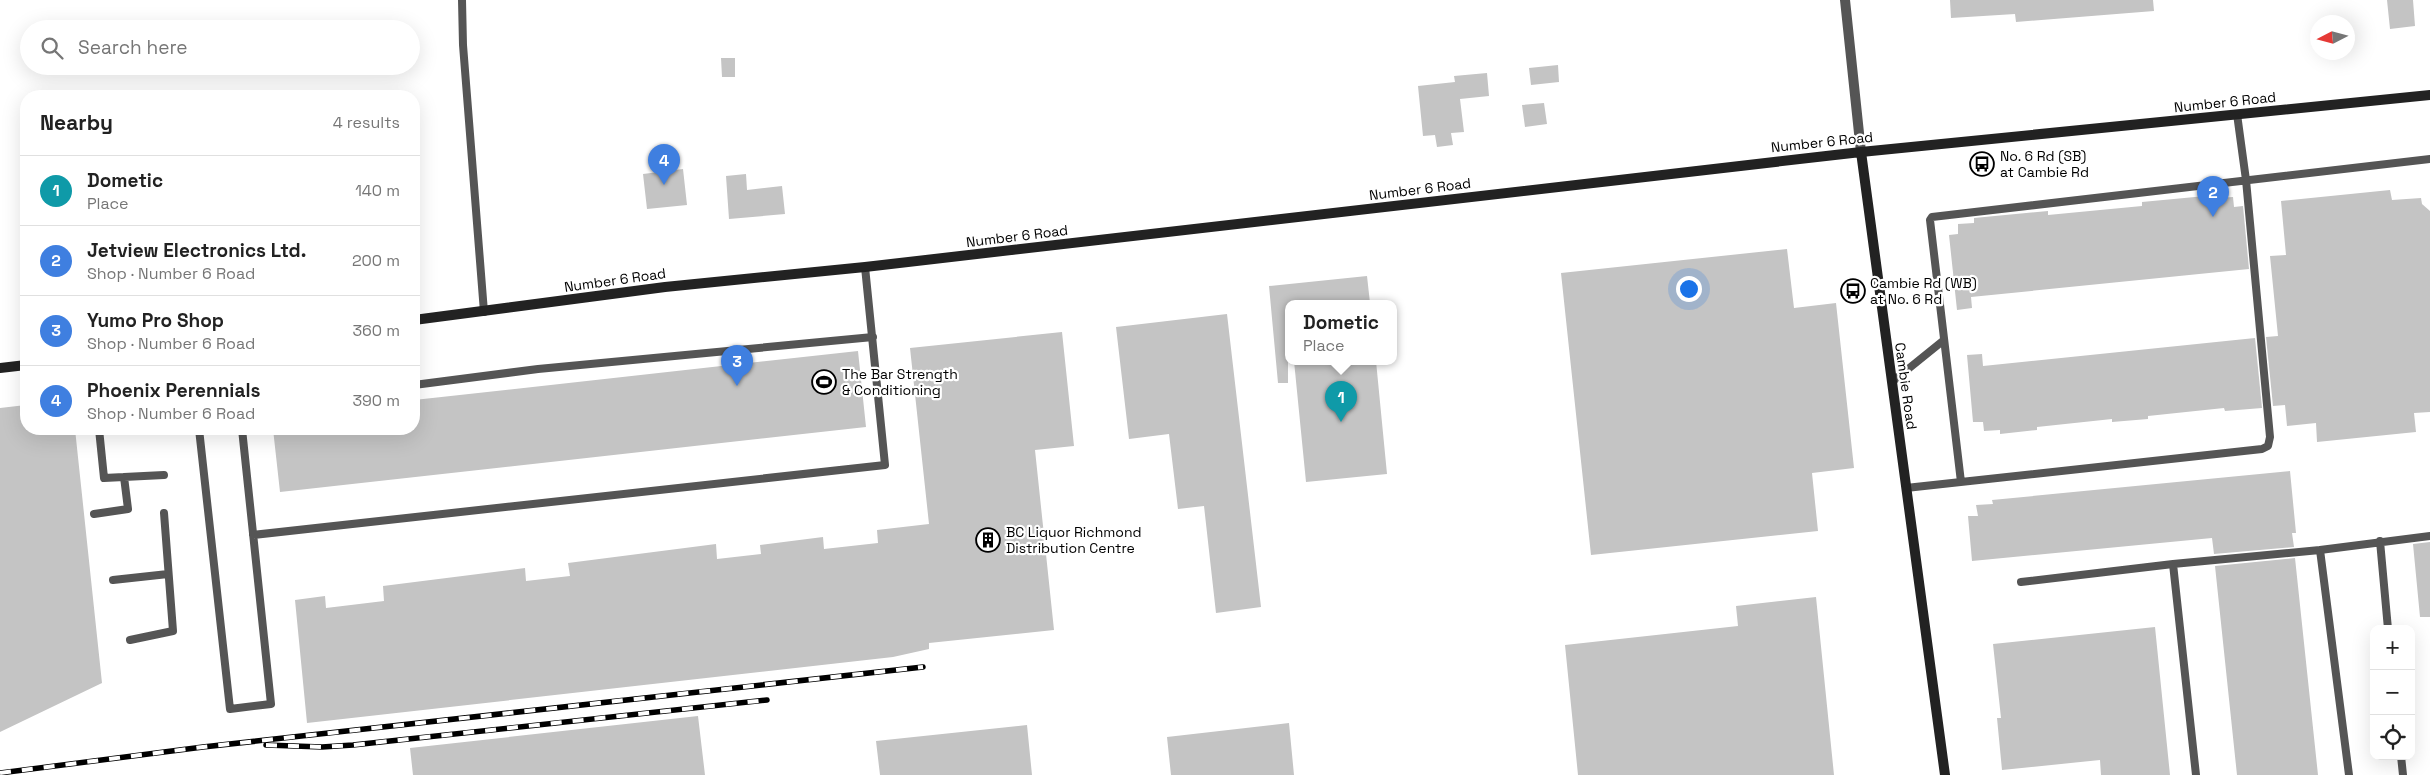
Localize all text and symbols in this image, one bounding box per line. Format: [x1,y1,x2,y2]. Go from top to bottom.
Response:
north arrow [2310,15,2355,60]
search box [20,20,420,75]
icon: search [38,34,66,62]
text: Search here [78,35,188,60]
street label: Number 6 Road [2173,88,2277,116]
text: Nearby [40,109,113,136]
text: 4 results [333,112,400,133]
street label: Number 6 Road [1770,128,1874,156]
pin: 4 [648,144,680,185]
place label: No. 6 Rd (SB) at Cambie Rd [2000,147,2089,181]
bus stop icon: No. 6 Rd (SB) at Cambie Rd [1969,151,1995,177]
text: Dometic [87,168,163,193]
street label: Number 6 Road [1368,174,1472,204]
pin: 2 [2197,176,2229,217]
text: 1 [52,180,60,201]
text: 140 m [355,180,400,201]
text: Place [87,193,129,214]
street label: Number 6 Road [965,221,1069,251]
text: Jetview Electronics Ltd. [87,238,306,263]
text: 2 [51,250,61,271]
text: 200 m [352,250,400,271]
text: Shop · Number 6 Road [87,263,255,284]
street label: Number 6 Road [563,264,667,296]
place label: Cambie Rd (WB) at No. 6 Rd [1870,274,1977,308]
your location [1676,276,1702,302]
bus stop icon: Cambie Rd (WB) at No. 6 Rd [1840,278,1866,304]
popup [1285,300,1397,365]
text: Yumo Pro Shop [87,308,224,333]
text: Dometic [1303,310,1379,335]
text: 3 [51,320,61,341]
text: 360 m [352,320,400,341]
text: Shop · Number 6 Road [87,333,255,354]
text: Place [1303,335,1345,356]
street label: Cambie Road [1891,341,1921,431]
pin: 3 [721,345,753,386]
place label: The Bar Strength & Conditioning [842,365,958,399]
sports icon: The Bar Strength & Conditioning [811,369,837,395]
text: Phoenix Perennials [87,378,260,403]
pin: 1 [1325,381,1357,422]
text: 4 [51,390,61,411]
text: 390 m [352,390,400,411]
text: Shop · Number 6 Road [87,403,255,424]
place label: BC Liquor Richmond Distribution Centre [1006,523,1142,557]
building icon: BC Liquor Richmond Distribution Centre [975,527,1001,553]
map controls [2370,625,2415,760]
button: + [2370,625,2415,670]
button: − [2370,670,2415,715]
button: locate [2370,715,2415,760]

